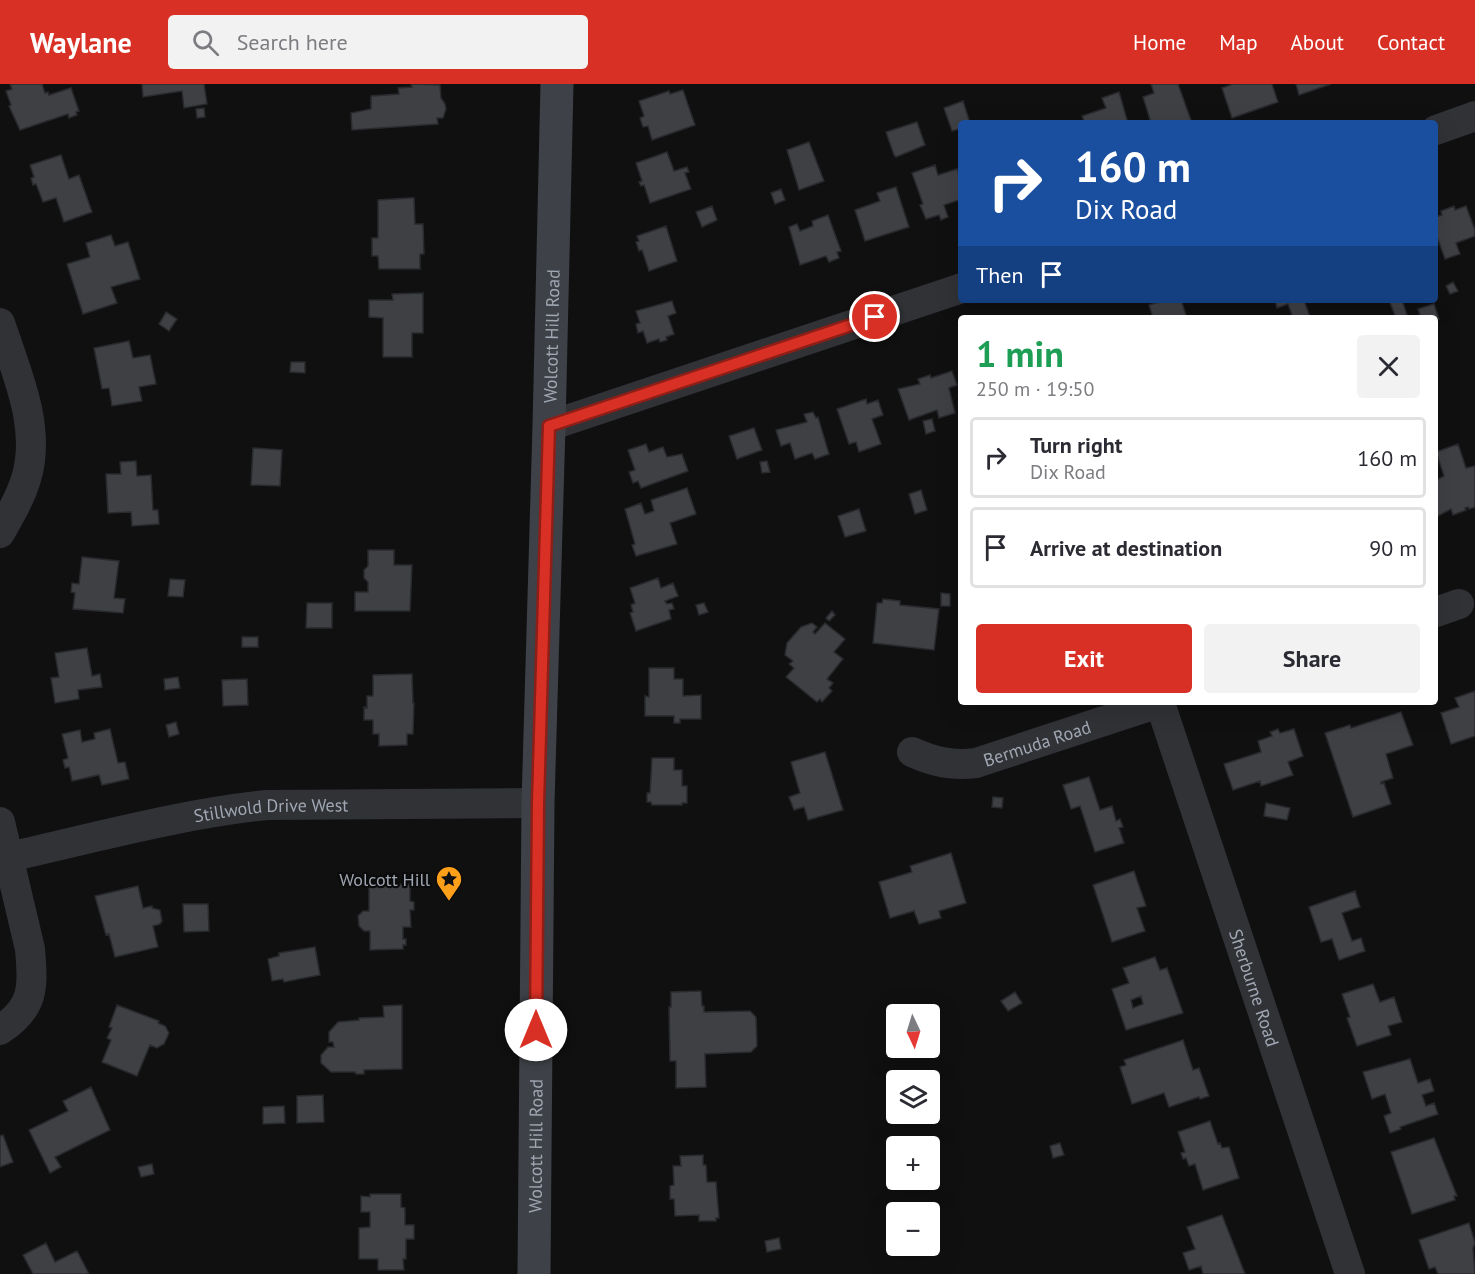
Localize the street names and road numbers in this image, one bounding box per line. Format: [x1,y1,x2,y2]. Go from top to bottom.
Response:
street label: Wolcott Hill Road [538,269,564,403]
street label: Bermuda Road [980,715,1094,771]
street label: Stillwold Drive West [192,793,348,827]
street label: Sherburne Road [1225,926,1285,1049]
street label: Wolcott Hill Road [523,1079,547,1213]

